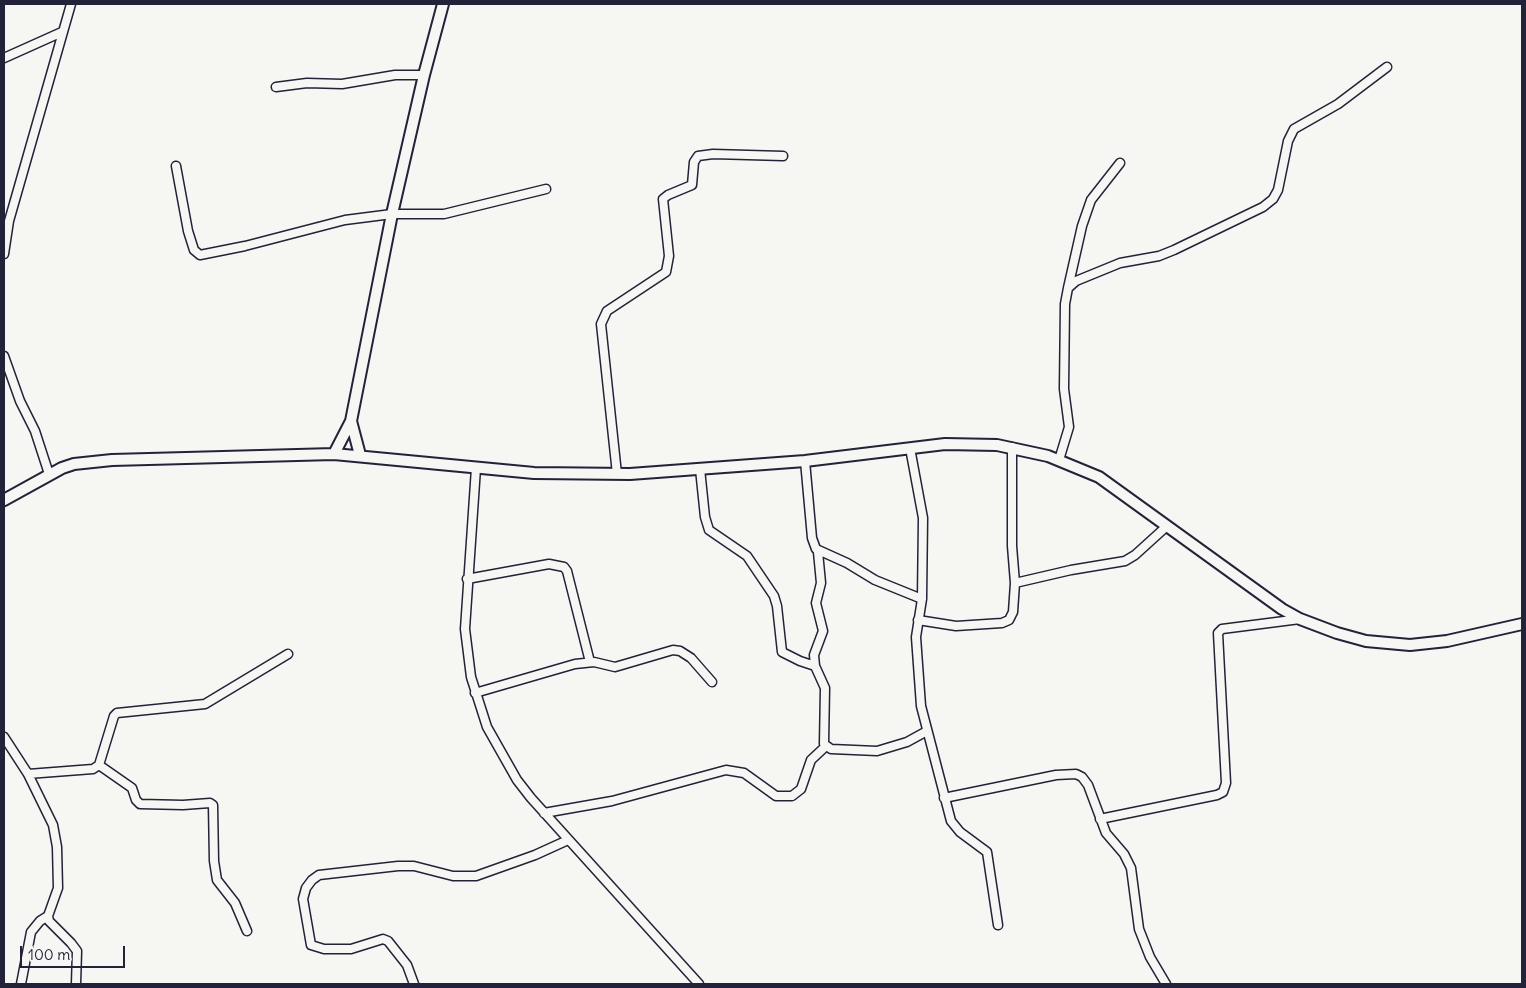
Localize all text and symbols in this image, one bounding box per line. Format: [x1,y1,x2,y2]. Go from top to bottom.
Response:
scale bar [22,936,128,968]
text: 100 m [28,945,70,964]

